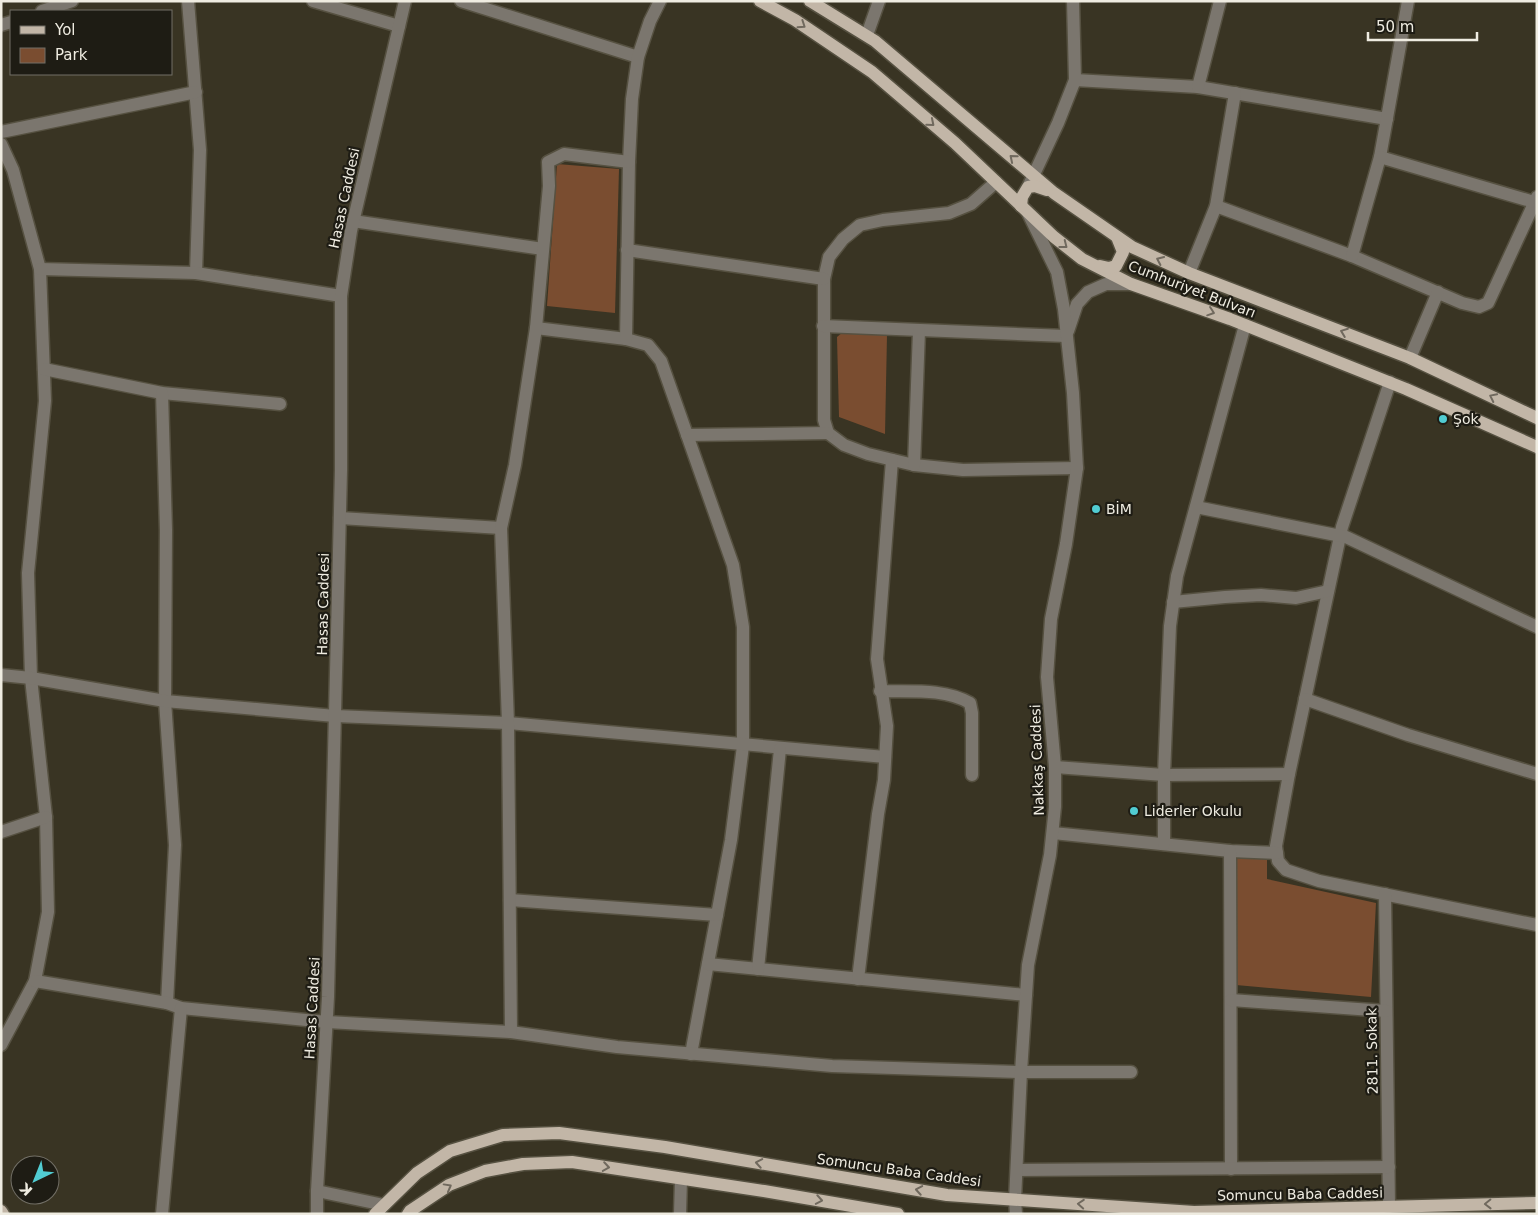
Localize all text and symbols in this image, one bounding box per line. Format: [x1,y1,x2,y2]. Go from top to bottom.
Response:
legend [10,10,172,75]
scale bar [1368,10,1477,42]
text: 50 m [1376,18,1414,36]
one-way arrow [796,19,806,28]
text: Yol [54,21,76,39]
text: Park [55,46,88,64]
one-way arrow [926,117,935,126]
street label: Hasas Caddesi [326,146,362,250]
one-way arrow [1009,155,1018,164]
one-way arrow [1058,239,1067,247]
one-way arrow [1156,256,1165,266]
street label: Cumhuriyet Bulvarı [1126,257,1258,321]
one-way arrow [1206,306,1215,316]
one-way arrow [1340,328,1349,338]
one-way arrow [1489,393,1498,404]
place label: Şok [1453,411,1479,427]
marker: Şok [1437,413,1449,425]
place label: BİM [1106,500,1132,517]
marker: BİM [1090,503,1102,515]
street label: Hasas Caddesi [314,553,332,655]
street label: Nakkaş Caddesi [1027,704,1047,816]
place label: Liderler Okulu [1144,803,1242,819]
marker: Liderler Okulu [1128,805,1140,817]
street label: Hasas Caddesi [301,956,323,1060]
street label: 2811. Sokak [1363,1007,1381,1094]
street label: Somuncu Baba Caddesi [816,1151,982,1189]
north arrow [10,1155,60,1205]
one-way arrow [755,1158,763,1169]
one-way arrow [602,1162,611,1172]
text: K [16,1179,36,1199]
one-way arrow [443,1183,452,1193]
street label: Somuncu Baba Caddesi [1217,1185,1383,1203]
one-way arrow [915,1186,923,1196]
one-way arrow [814,1195,823,1205]
one-way arrow [1077,1199,1085,1210]
one-way arrow [1484,1199,1492,1210]

